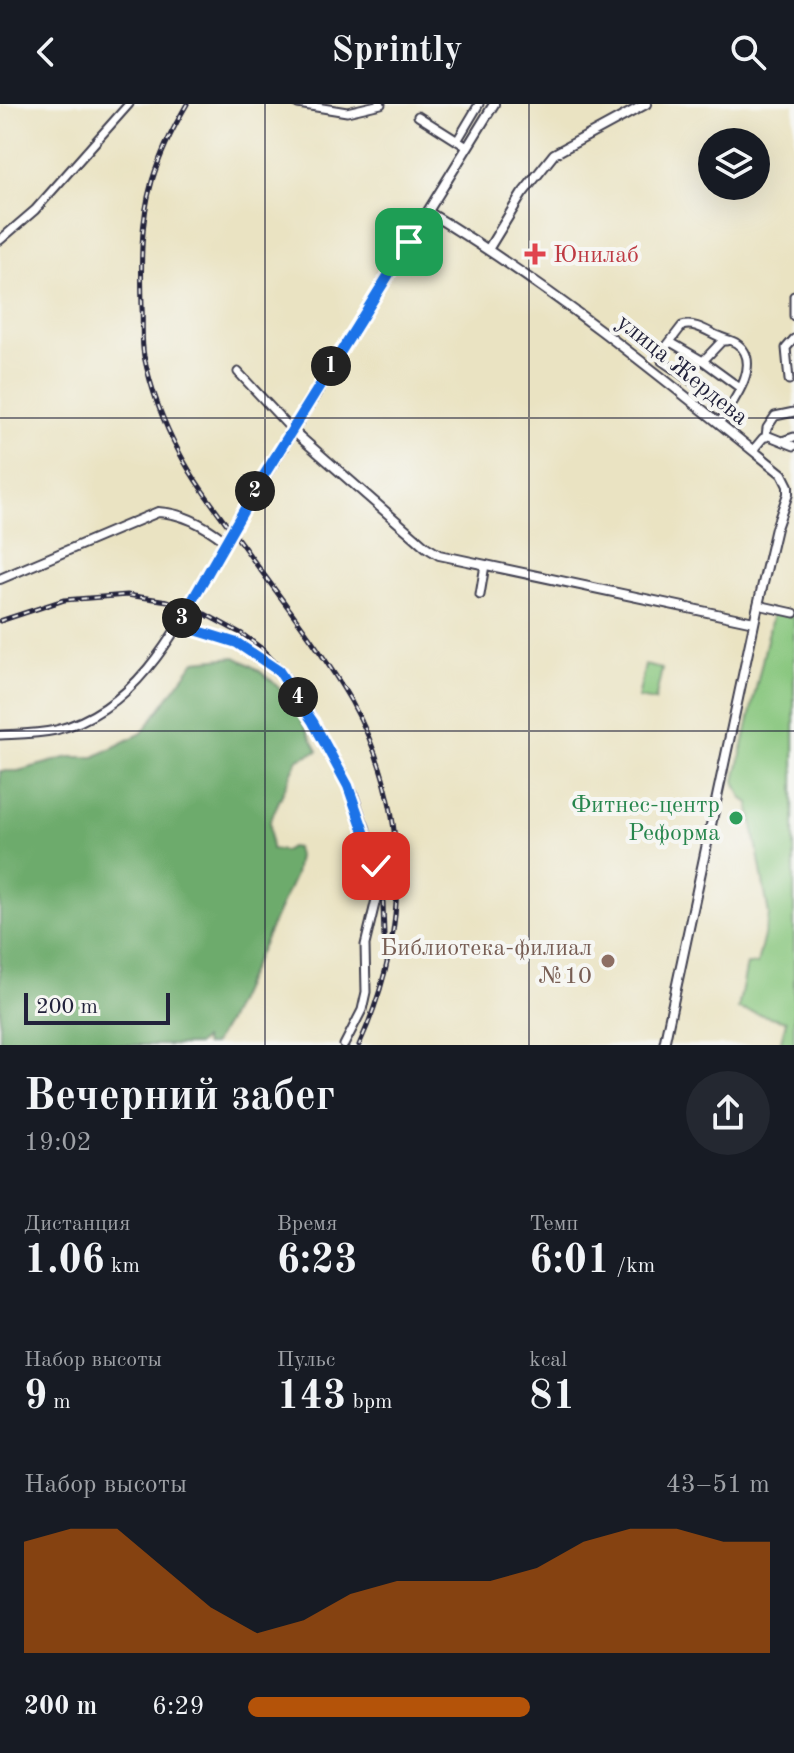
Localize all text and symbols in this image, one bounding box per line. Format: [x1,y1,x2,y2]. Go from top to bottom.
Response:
icon: back [24,30,68,74]
icon: search [726,30,770,74]
text: Sprintly [331,34,463,70]
map controls [698,128,770,200]
button: layers [698,128,770,200]
pin [375,208,443,276]
icon: arrive [387,220,431,264]
marker: Юнилаб [524,243,546,265]
place label: Юнилаб [553,244,639,268]
street label: улица Жердева [612,310,752,431]
pin: 1 [311,346,351,386]
text: 1 [325,355,337,377]
pin: 2 [235,471,275,511]
text: 2 [249,480,261,502]
pin: 3 [162,598,202,638]
text: 3 [176,607,188,629]
pin: 4 [278,677,318,717]
text: 4 [292,686,304,708]
place label: Фитнес-центр Реформа [571,794,720,846]
marker: Фитнес-центр Реформа [727,809,745,827]
pin [342,832,410,900]
icon: check [354,844,398,888]
place label: Библиотека-филиал №10 [380,937,592,989]
marker: Библиотека-филиал №10 [599,952,617,970]
scale bar [24,989,170,1025]
text: 200 m [36,996,98,1018]
button: share [686,1071,770,1155]
text: Вечерний забег [24,1075,335,1119]
text: 19:02 [24,1130,92,1156]
text: Дистанция [24,1213,130,1235]
text: Время [277,1213,337,1235]
text: Темп [529,1213,578,1235]
text: 1.06 [24,1242,105,1282]
text: 6:23 [277,1242,357,1282]
text: 6:01 [529,1242,610,1282]
text: km [105,1255,140,1277]
text: /km [610,1255,655,1277]
text: Набор высоты [24,1349,162,1371]
text: Пульс [277,1349,335,1371]
text: kcal [529,1349,567,1371]
text: 9 [24,1378,47,1418]
text: 143 [277,1378,346,1418]
text: 81 [529,1378,576,1418]
text: m [47,1391,71,1413]
text: bpm [346,1391,393,1413]
text: Набор высоты [24,1472,187,1498]
text: 43–51 m [666,1472,770,1498]
text: 200 m [24,1694,97,1720]
text: 6:29 [152,1694,205,1720]

